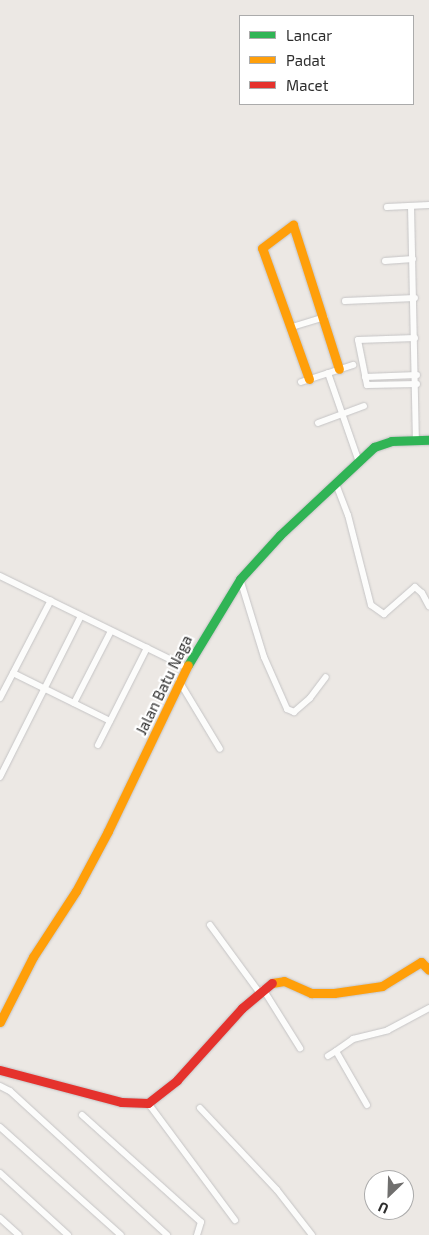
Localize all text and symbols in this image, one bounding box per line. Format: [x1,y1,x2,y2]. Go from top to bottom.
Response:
legend [239,15,414,105]
text: Lancar [286,26,332,44]
text: Padat [286,51,326,69]
text: Macet [286,76,328,94]
street label: Jalan Batu Naga [132,632,196,738]
north arrow [364,1170,414,1220]
text: U [375,1199,391,1218]

